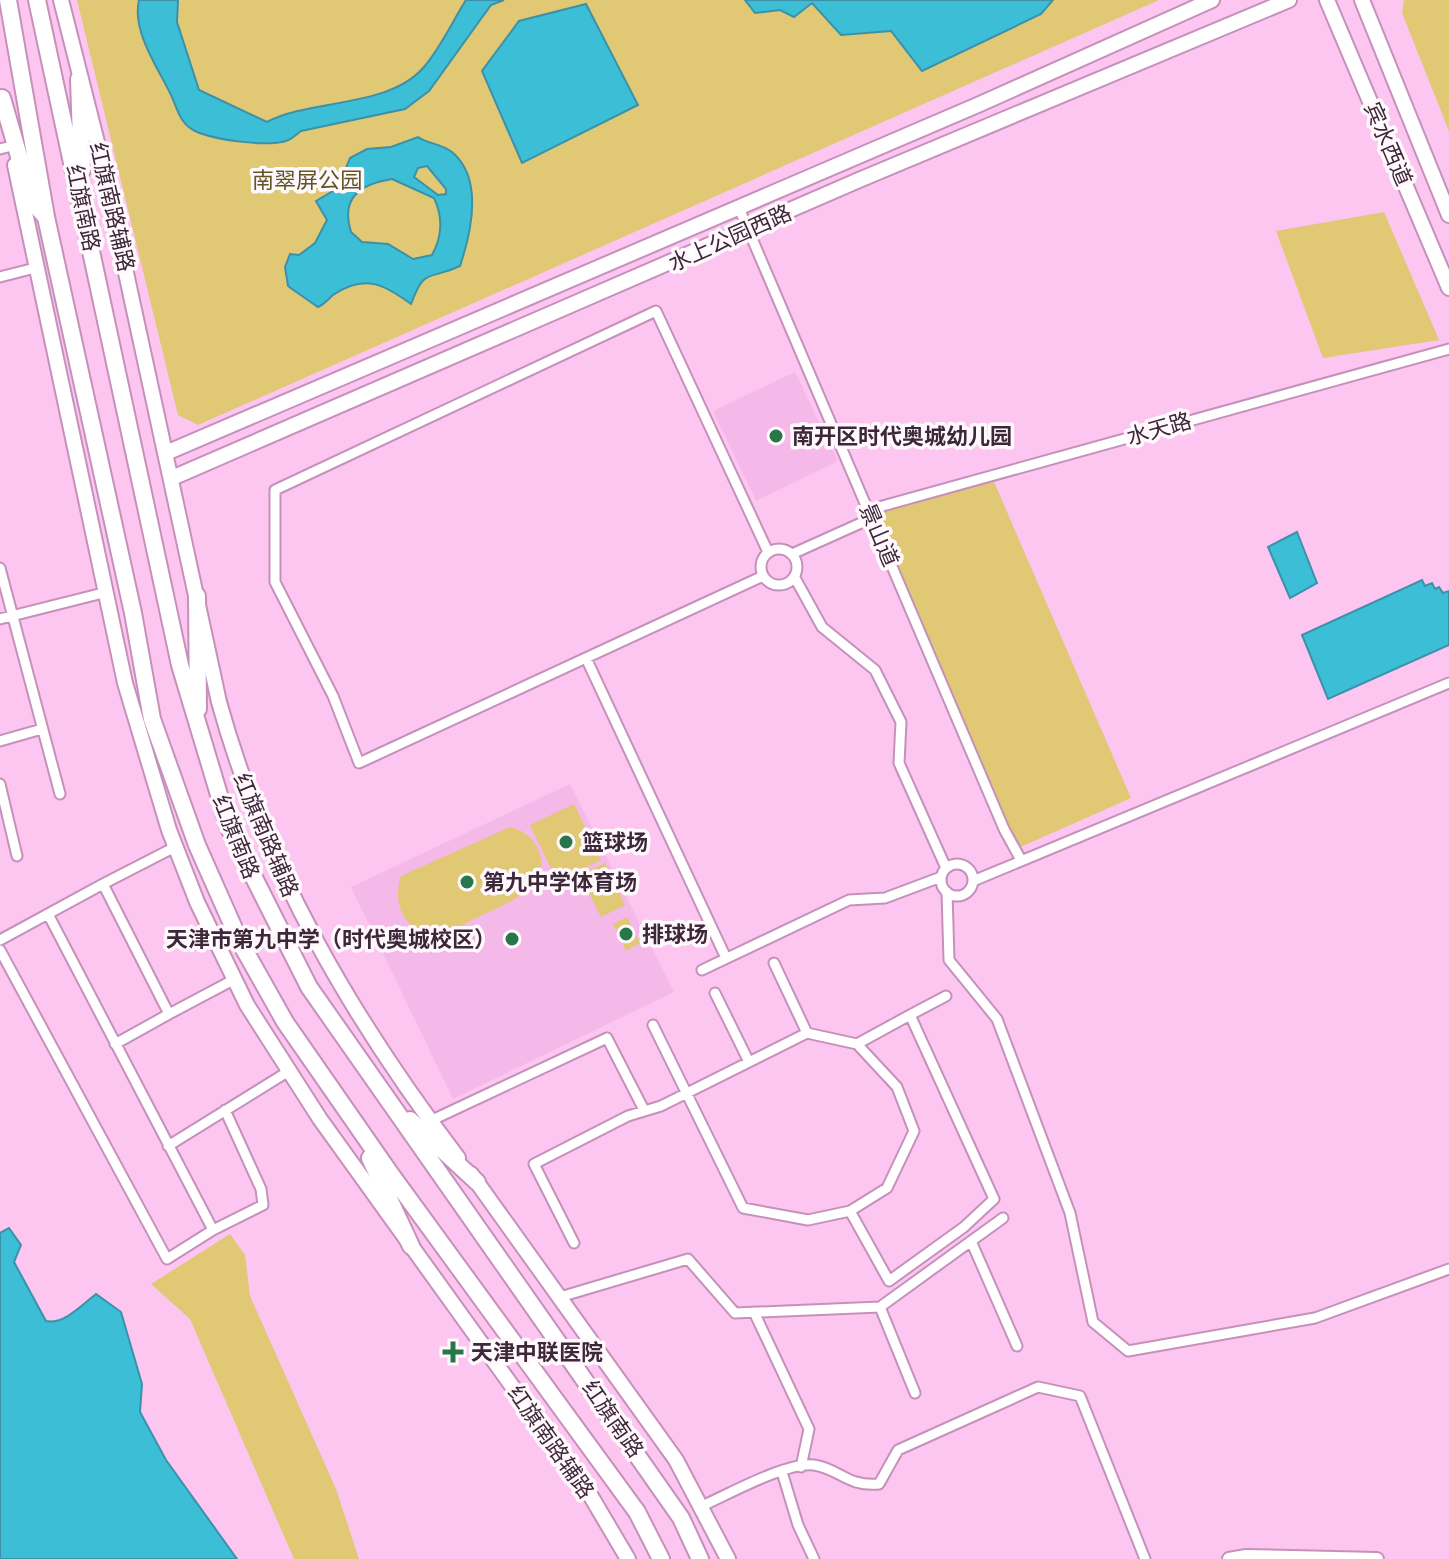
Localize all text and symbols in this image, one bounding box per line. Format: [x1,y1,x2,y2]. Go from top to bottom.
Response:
street label: 宾水西道 [1358,98,1418,190]
street label: 红旗南路辅路 [84,140,140,274]
street label: 红旗南路 [61,162,105,254]
park label: 南翠屏公园 [252,167,362,194]
street label: 水上公园西路 [664,199,796,277]
street label: 水天路 [1124,407,1194,451]
place label: 南开区时代奥城幼儿园 [792,423,1012,450]
marker: 南开区时代奥城幼儿园 [767,427,785,445]
street label: 景山道 [854,499,904,571]
street label: 红旗南路辅路 [228,769,304,901]
street label: 红旗南路 [207,791,265,883]
place label: 篮球场 [582,829,648,856]
marker: 篮球场 [557,833,575,851]
place label: 第九中学体育场 [483,869,637,896]
marker: 第九中学体育场 [458,873,476,891]
place label: 排球场 [642,921,708,948]
marker: 排球场 [617,925,635,943]
place label: 天津市第九中学（时代奥城校区） [166,926,496,953]
marker: 天津市第九中学（时代奥城校区） [503,930,521,948]
place label: 天津中联医院 [471,1339,603,1366]
marker: 天津中联医院 [442,1341,464,1363]
street label: 红旗南路 [577,1375,649,1463]
street label: 红旗南路辅路 [502,1380,600,1504]

